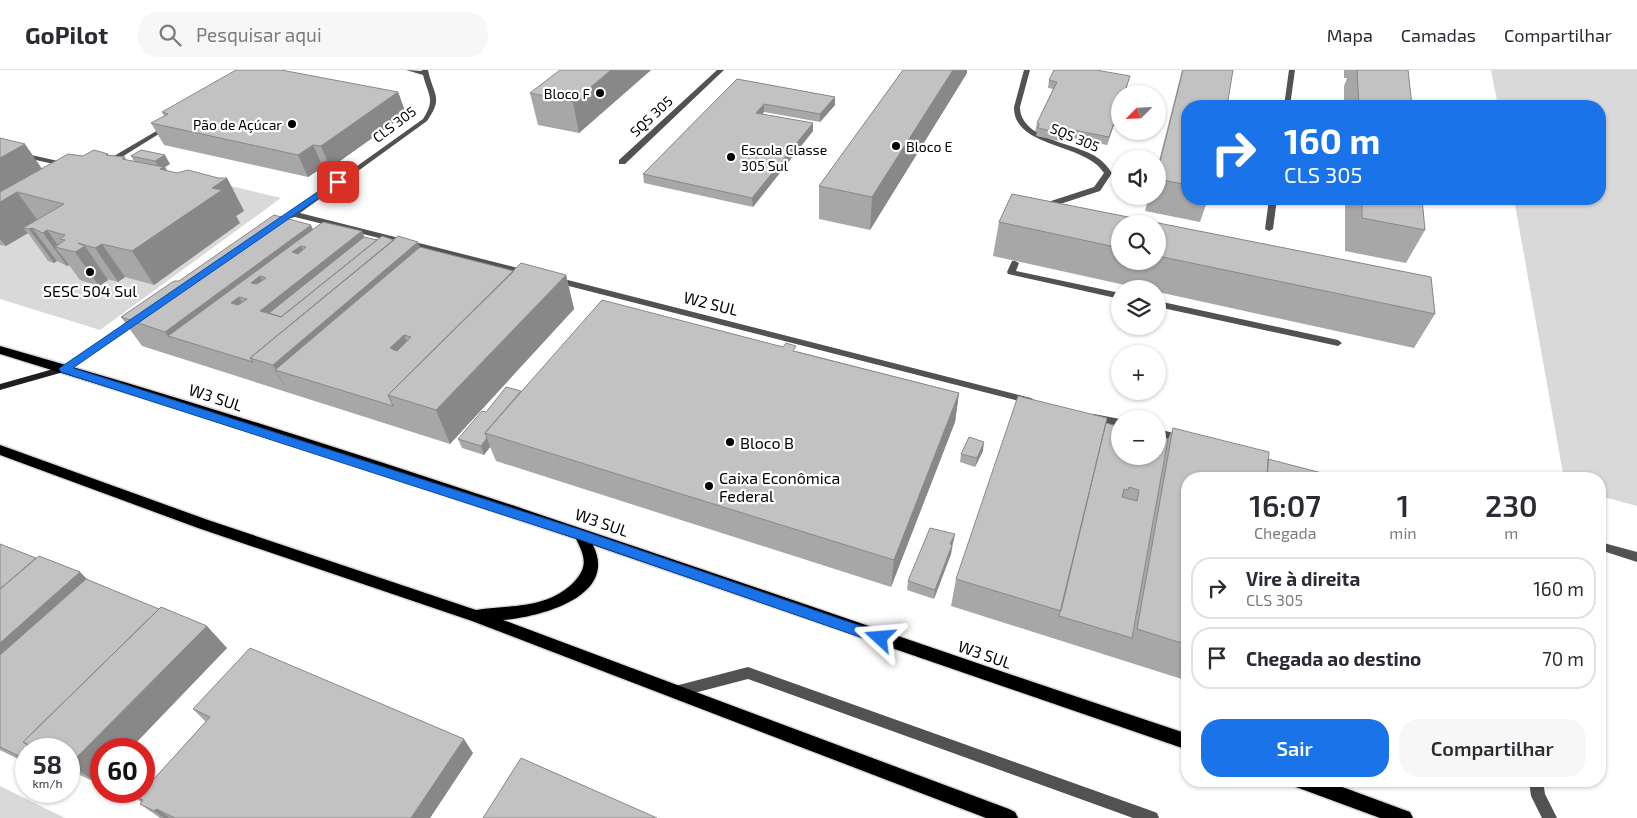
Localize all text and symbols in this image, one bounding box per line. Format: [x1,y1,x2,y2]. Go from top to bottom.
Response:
search box [138,12,488,57]
text: GoPilot [25,20,108,49]
icon: search [156,21,184,49]
text: Pesquisar aqui [196,23,322,46]
text: Mapa [1327,24,1373,46]
text: Camadas [1401,24,1476,46]
text: Compartilhar [1504,24,1612,46]
place label: Bloco F [544,85,590,102]
north arrow [1111,85,1166,140]
map controls [1111,85,1166,465]
marker: Bloco F [594,87,606,99]
street label: SQS 305 [626,92,676,140]
street label: CLS 305 [369,102,419,146]
place label: Pão de Açúcar [193,116,282,134]
marker: Pão de Açúcar [286,118,298,130]
street label: SQS 305 [1048,119,1102,155]
text: 160 m [1284,119,1380,161]
icon: right [1201,120,1266,185]
place label: Bloco E [906,138,953,155]
marker: Bloco E [890,140,902,152]
place label: Escola Classe 305 Sul [741,141,827,174]
button: sound [1111,150,1166,205]
marker: Escola Classe 305 Sul [725,151,737,163]
pin [317,161,359,203]
text: CLS 305 [1284,161,1362,187]
icon: arrive [324,168,352,196]
button: search [1111,215,1166,270]
marker: SESC 504 Sul [84,266,96,278]
button: layers [1111,280,1166,335]
place label: SESC 504 Sul [43,281,137,300]
street label: W2 SUL [682,287,740,319]
button: + [1111,345,1166,400]
street label: W3 SUL [187,379,245,415]
button: − [1111,410,1166,465]
place label: Bloco B [740,433,794,452]
marker: Bloco B [724,436,736,448]
place label: Caixa Econômica Federal [719,468,840,505]
marker: Caixa Econômica Federal [703,480,715,492]
text: 16:07 [1249,487,1321,523]
text: 1 [1397,487,1409,523]
text: 230 [1485,487,1538,523]
street label: W3 SUL [573,504,631,540]
text: Chegada [1254,523,1316,542]
text: min [1389,523,1417,542]
text: m [1504,523,1518,542]
text: Vire à direita [1246,567,1360,590]
icon: right [1203,574,1231,602]
text: 160 m [1533,577,1584,600]
text: CLS 305 [1246,590,1303,609]
position arrow [853,611,905,663]
street label: W3 SUL [956,636,1014,672]
icon: arrive [1203,644,1231,672]
text: Chegada ao destino [1246,647,1421,670]
text: 70 m [1542,647,1584,670]
button: Sair [1201,719,1389,777]
button: Compartilhar [1399,719,1586,777]
speed limit sign: 60 [90,738,155,803]
text: 58 [33,749,62,779]
text: km/h [33,776,62,790]

